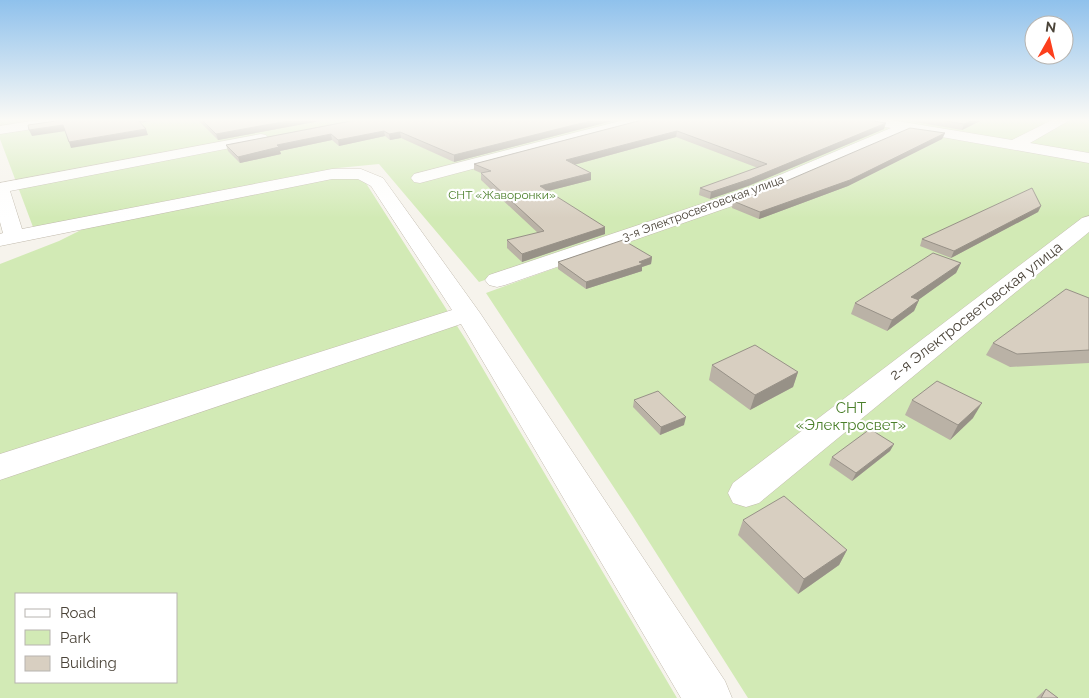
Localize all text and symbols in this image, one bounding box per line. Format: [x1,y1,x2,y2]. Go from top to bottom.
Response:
north arrow [1024,15,1074,65]
text: N [1044,18,1057,36]
street label: 3-я Электросветовская улица [620,172,786,244]
park label: СНТ «Жаворонки» [448,188,556,202]
street label: 2-я Электросветовская улица [886,238,1066,384]
park label: СНТ «Электросвет» [796,399,906,434]
legend [15,593,178,683]
text: Road [60,604,96,622]
text: Park [60,629,91,647]
text: Building [60,654,117,672]

